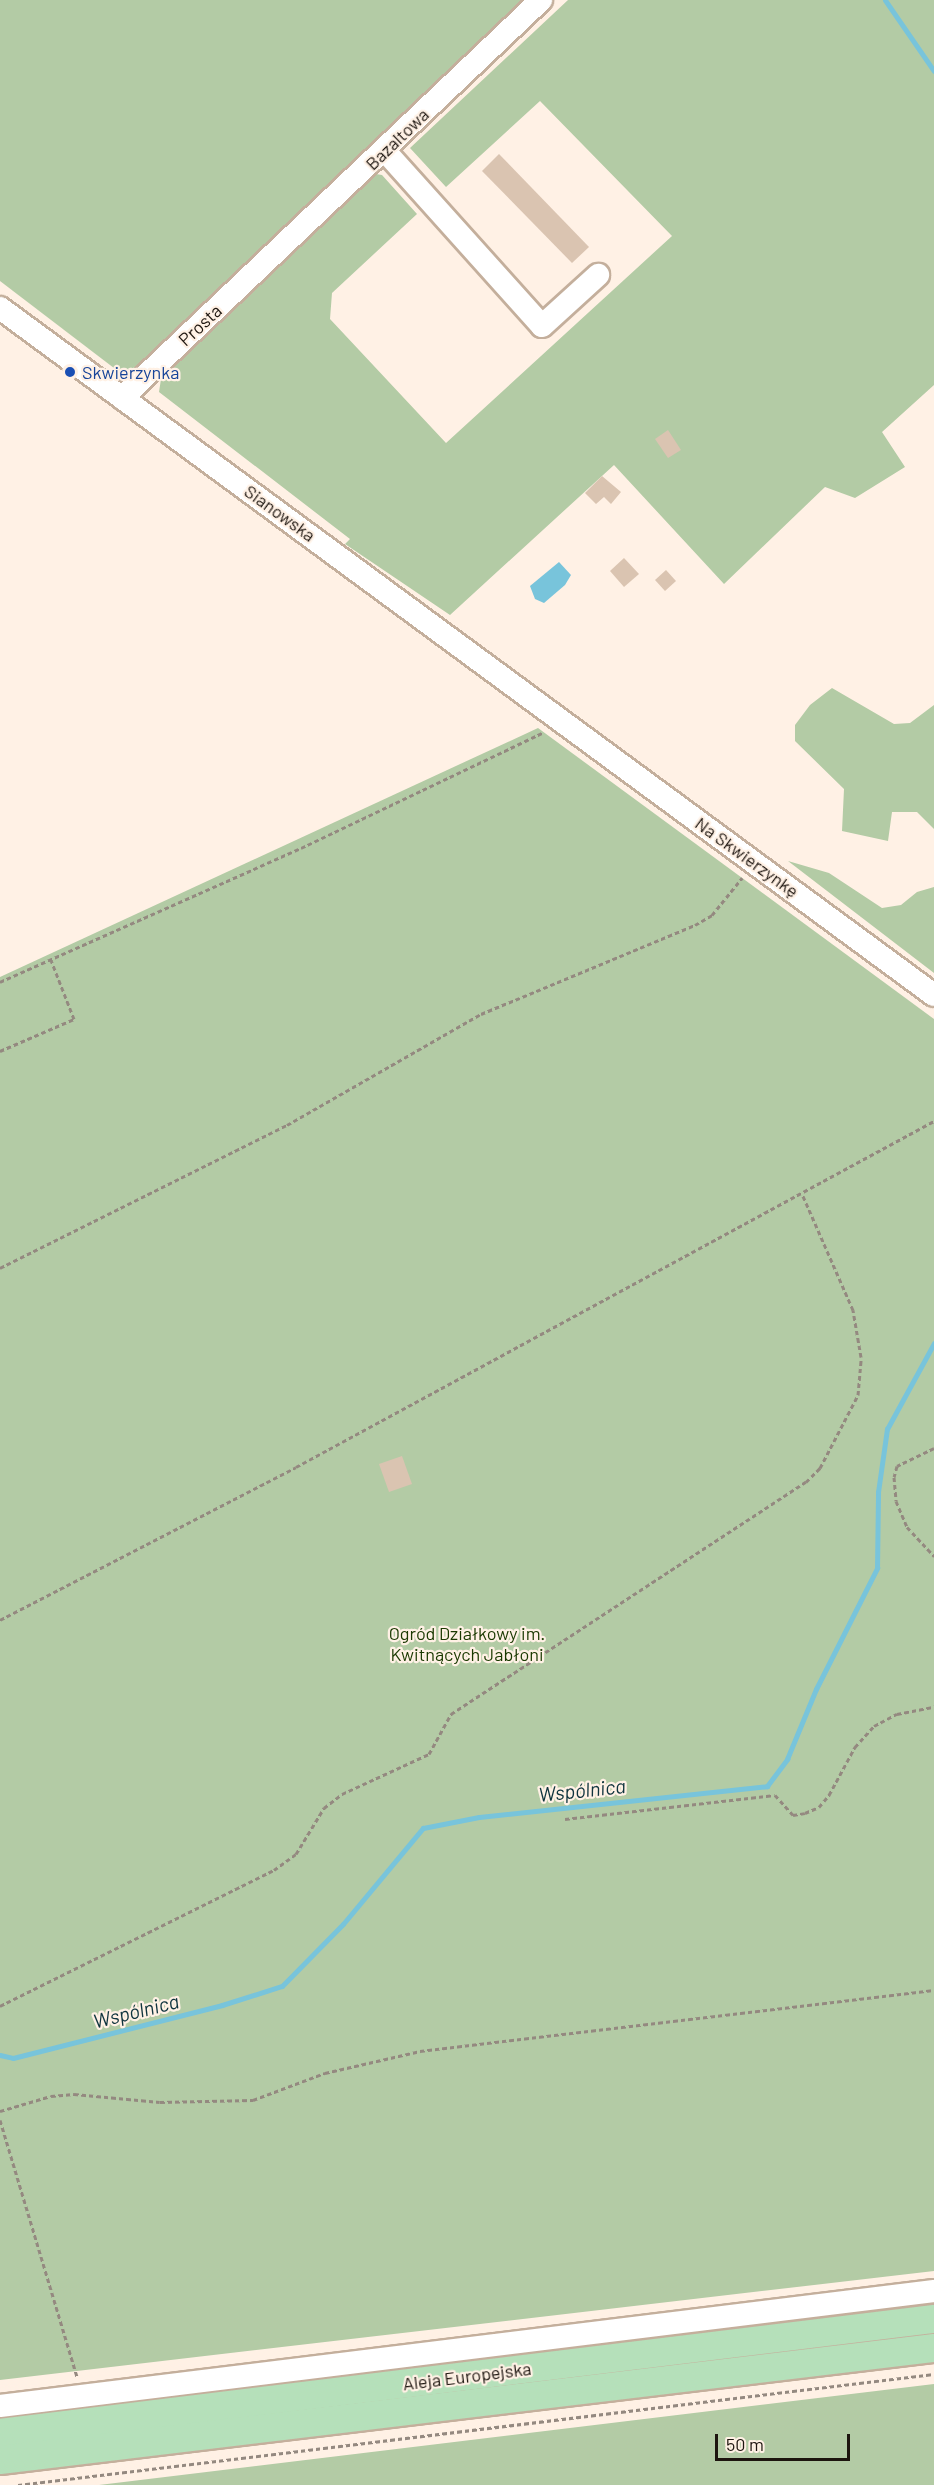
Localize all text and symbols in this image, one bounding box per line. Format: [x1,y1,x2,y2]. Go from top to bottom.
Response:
street label: Bazaltowa [361,104,433,174]
street label: Prosta [174,300,226,350]
place label: Skwierzynka [82,361,179,383]
marker: Skwierzynka [63,365,77,379]
street label: Sianowska [240,480,320,546]
street label: Na Skwierzynkę [691,812,803,902]
park label: Ogród Działkowy im. Kwitnących Jabłoni [389,1623,545,1666]
water label: Wspólnica [537,1773,627,1807]
water label: Wspólnica [91,1989,181,2033]
street label: Aleja Europejska [402,2357,532,2395]
scale bar [718,2422,853,2460]
text: 50 m [726,2433,764,2455]

